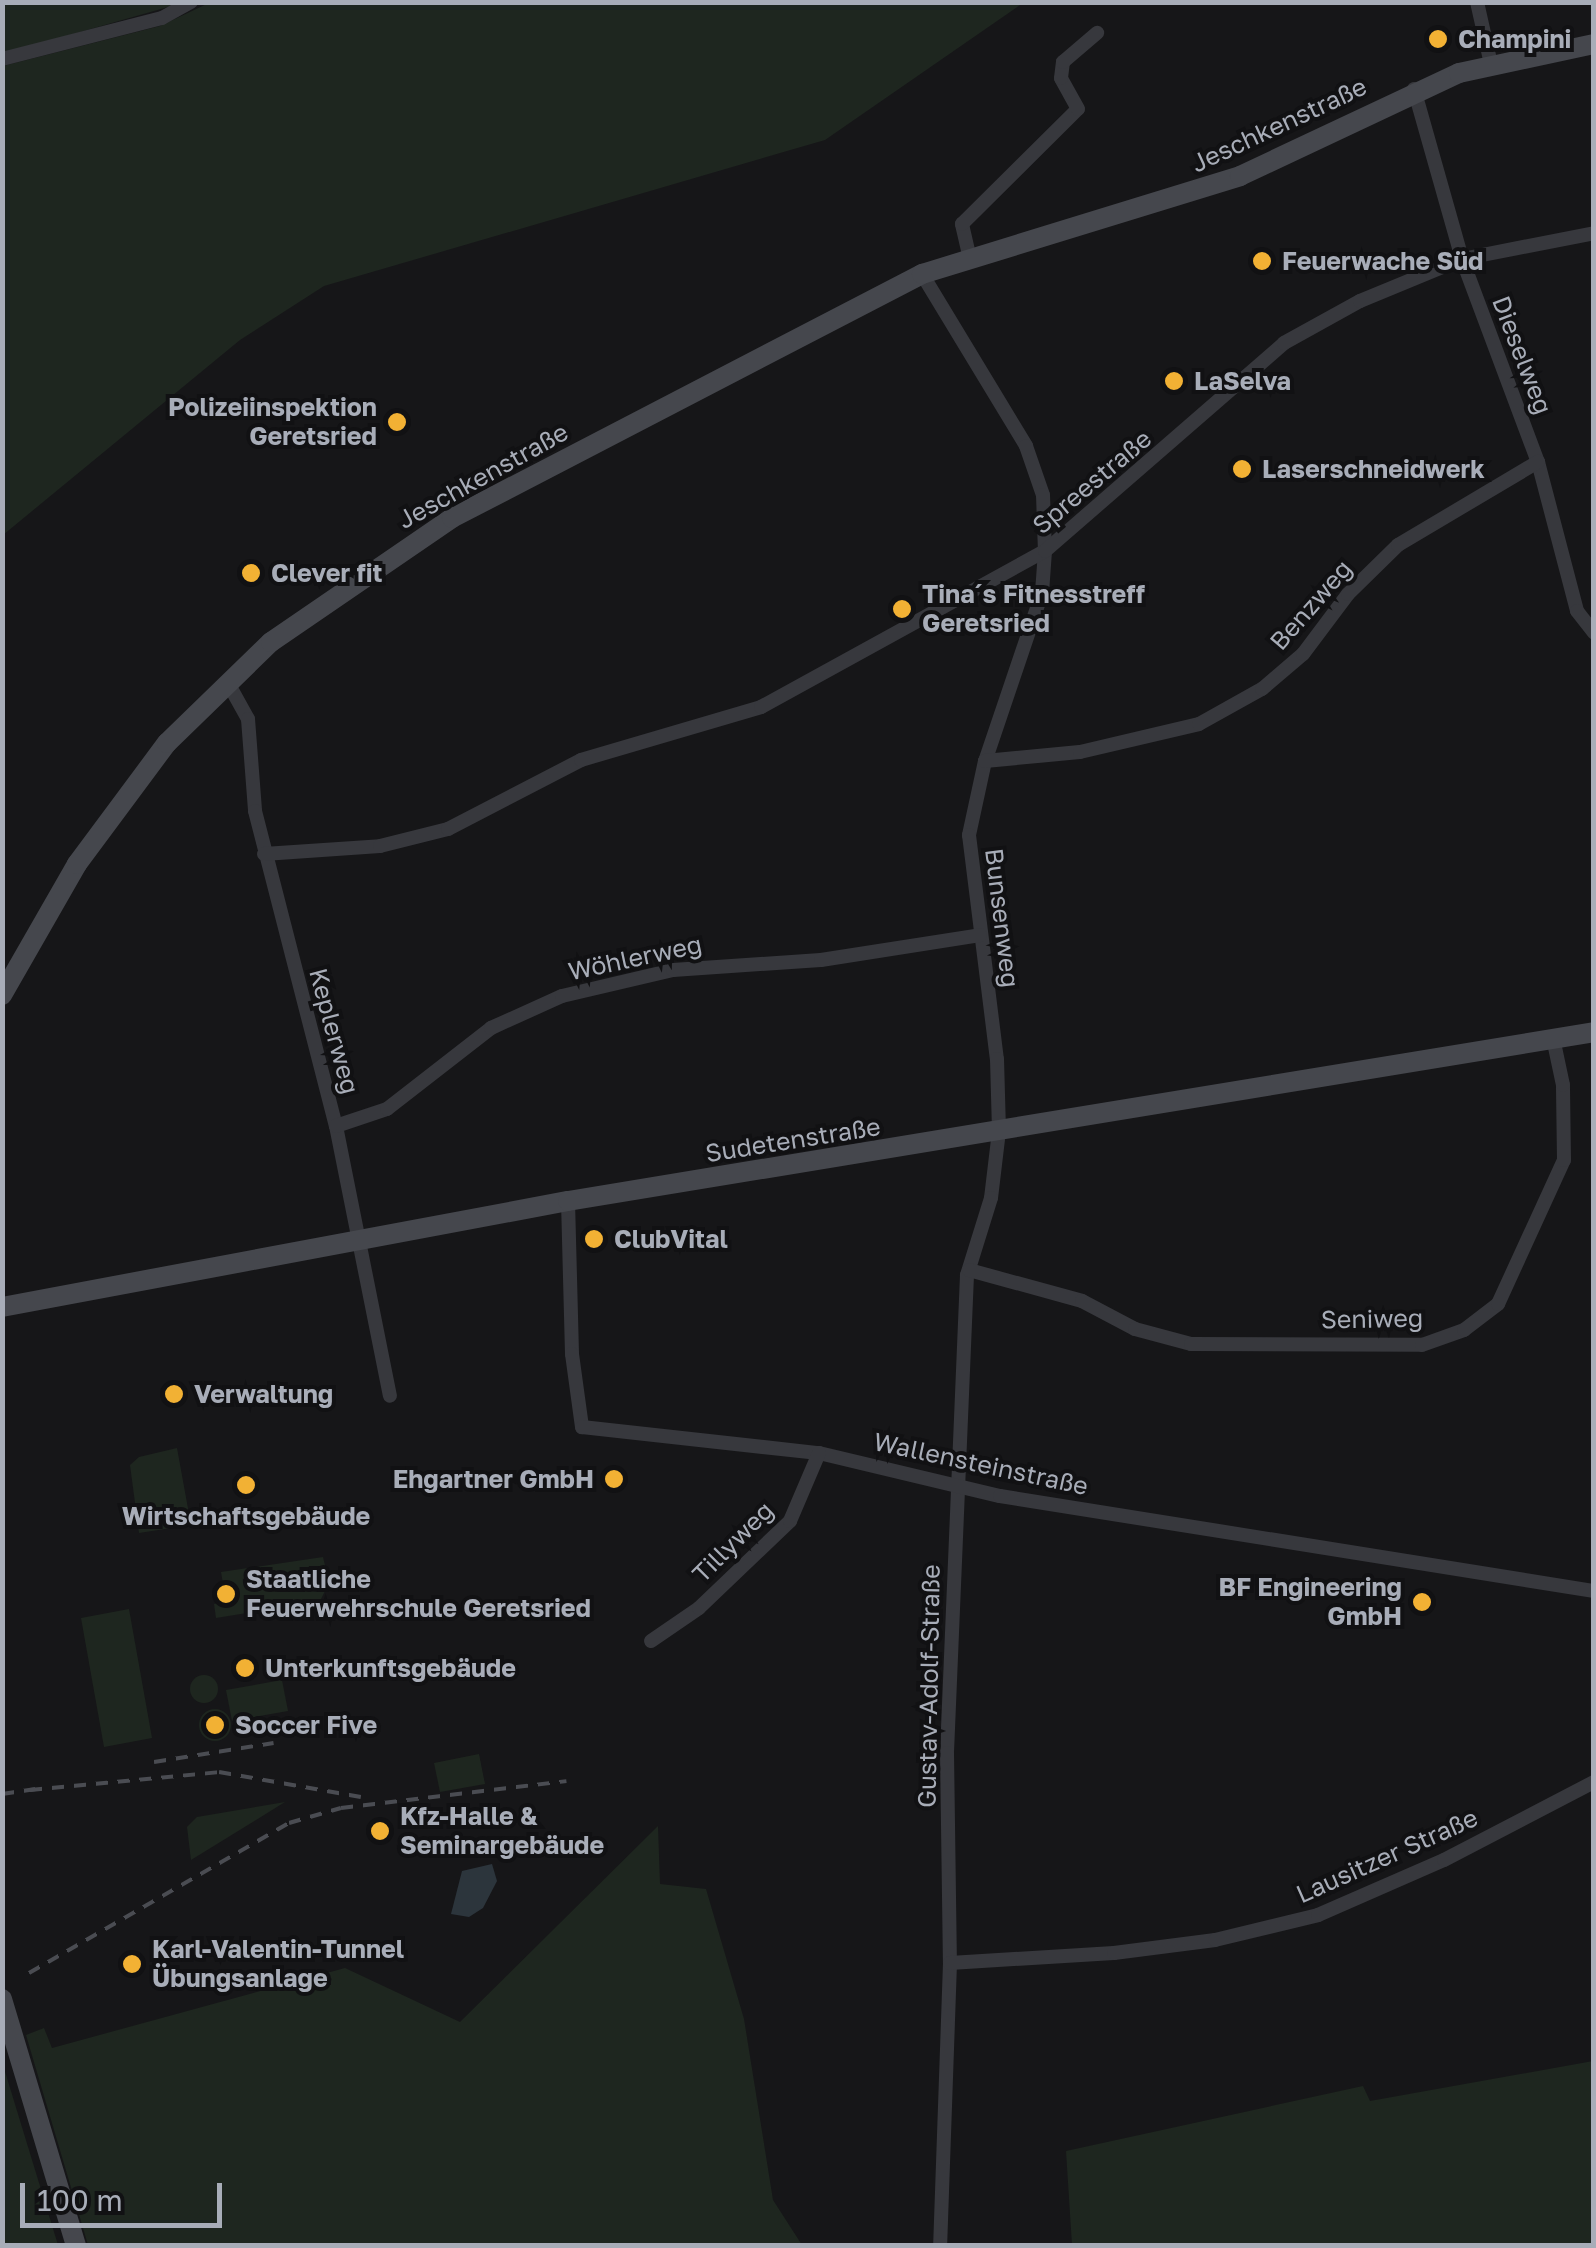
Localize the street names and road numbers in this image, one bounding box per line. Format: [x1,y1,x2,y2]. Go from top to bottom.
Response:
street label: Jeschkenstraße [1187,71,1371,179]
street label: Dieselweg [1486,292,1558,418]
street label: Jeschkenstraße [393,417,573,535]
street label: Spreestraße [1027,424,1157,540]
street label: Benzweg [1264,554,1358,656]
street label: Bunsenweg [979,847,1025,989]
street label: Wöhlerweg [565,929,705,987]
street label: Keplerweg [303,965,365,1097]
street label: Sudetenstraße [703,1111,883,1169]
street label: Seniweg [1321,1303,1423,1335]
street label: Wallensteinstraße [871,1427,1091,1501]
street label: Tillyweg [686,1495,780,1589]
street label: Gustav-Adolf-Straße [912,1564,946,1808]
street label: Lausitzer Straße [1292,1803,1482,1909]

